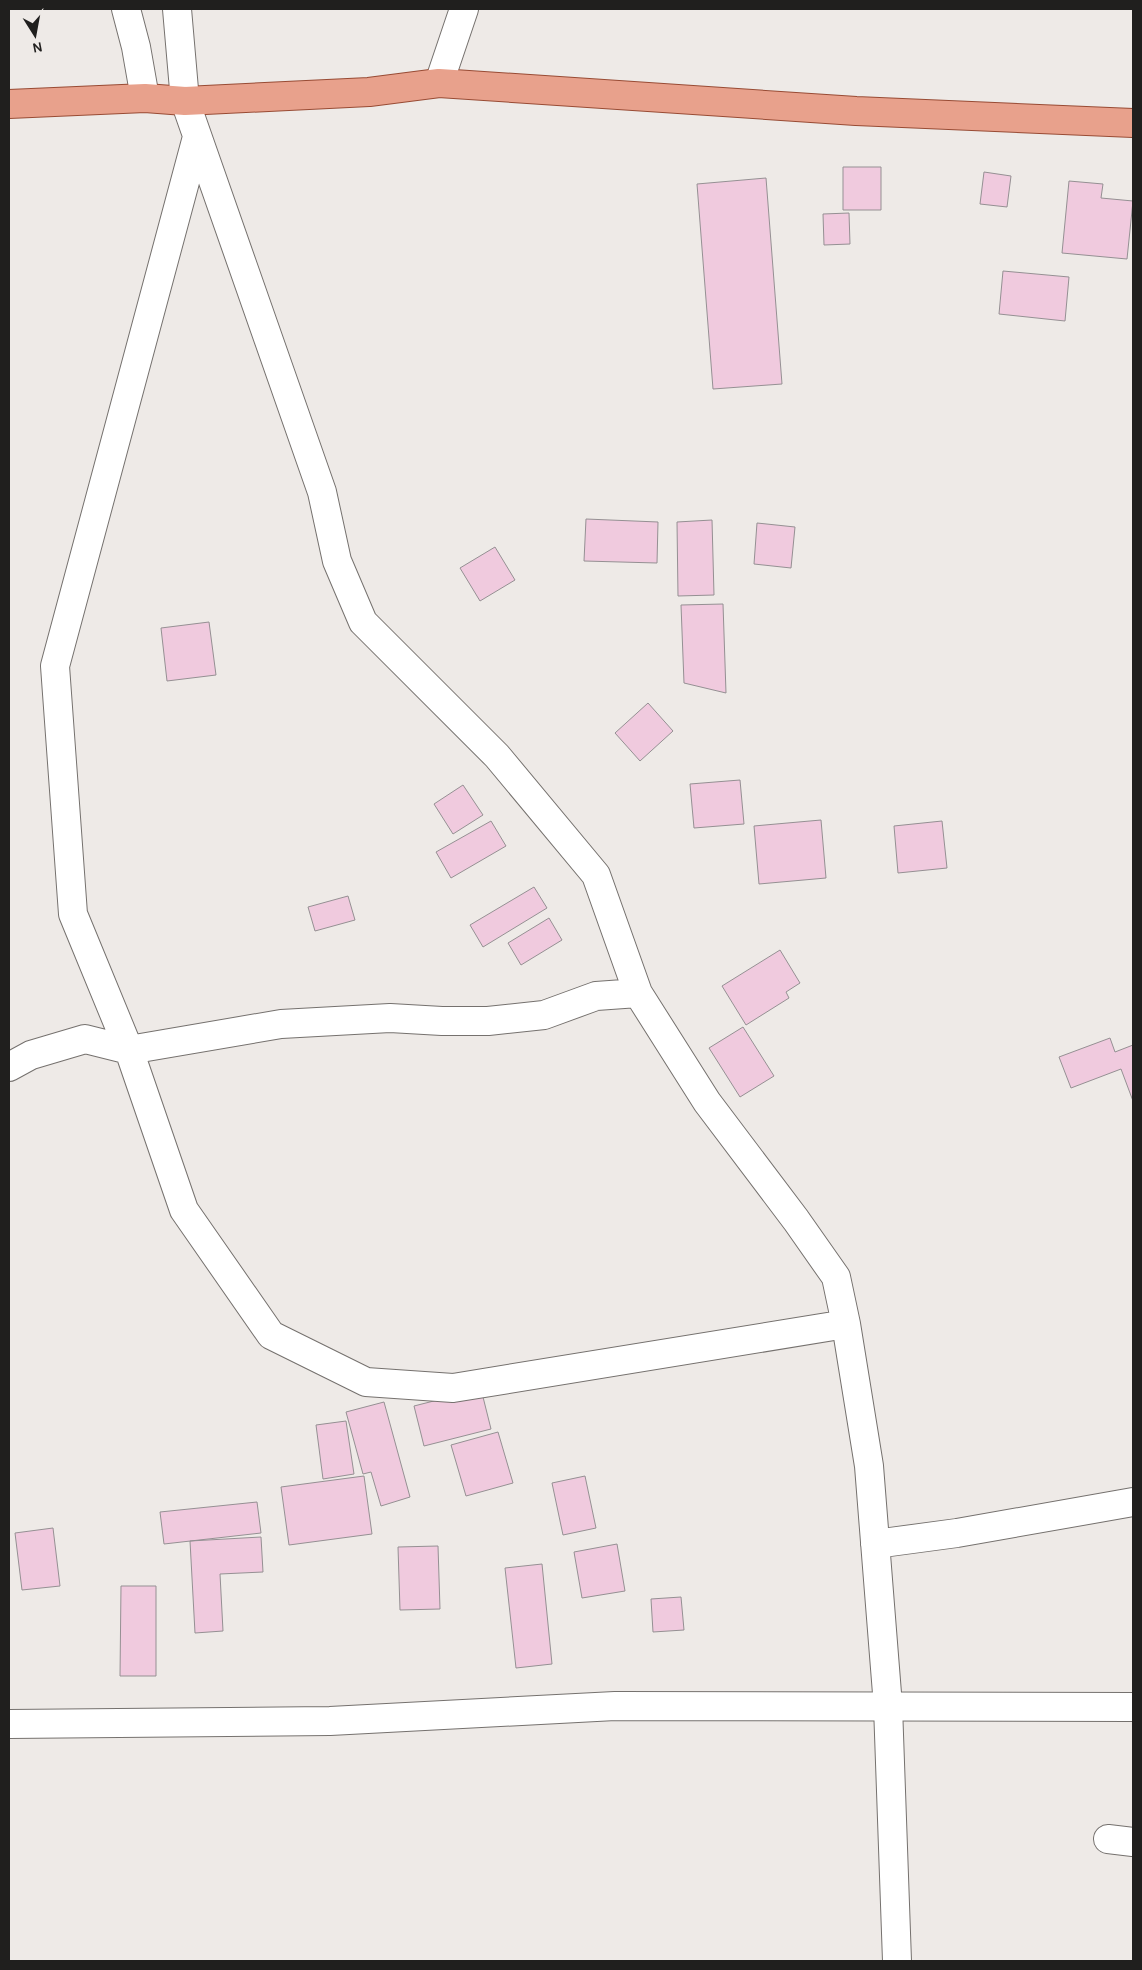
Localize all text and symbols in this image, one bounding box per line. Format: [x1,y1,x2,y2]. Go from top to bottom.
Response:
north arrow [10,10,60,60]
text: N [31,38,44,57]

